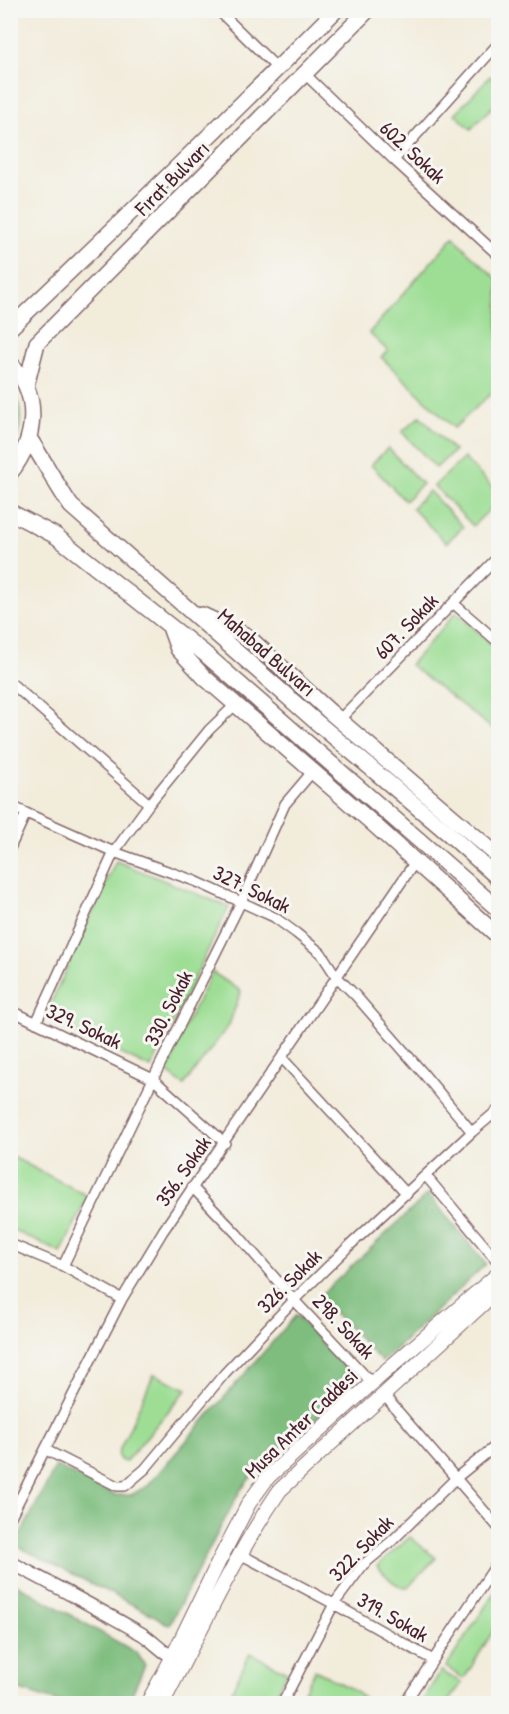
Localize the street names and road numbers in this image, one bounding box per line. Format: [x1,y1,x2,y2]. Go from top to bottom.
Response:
street label: 602. Sokak [374,114,453,190]
street label: Fırat Bulvarı [127,134,216,223]
street label: 607. Sokak [367,586,445,665]
street label: Mahabad Bulvarı [212,601,322,703]
street label: 327. Sokak [208,858,296,920]
street label: 330. Sokak [137,965,200,1051]
street label: 329. Sokak [42,996,127,1056]
street label: 356. Sokak [148,1130,218,1212]
street label: 326. Sokak [250,1242,328,1320]
street label: 298. Sokak [306,1287,382,1365]
street label: Musa Anter Caddesi [238,1361,364,1485]
street label: 322. Sokak [322,1508,400,1588]
street label: 319. Sokak [352,1585,434,1649]

